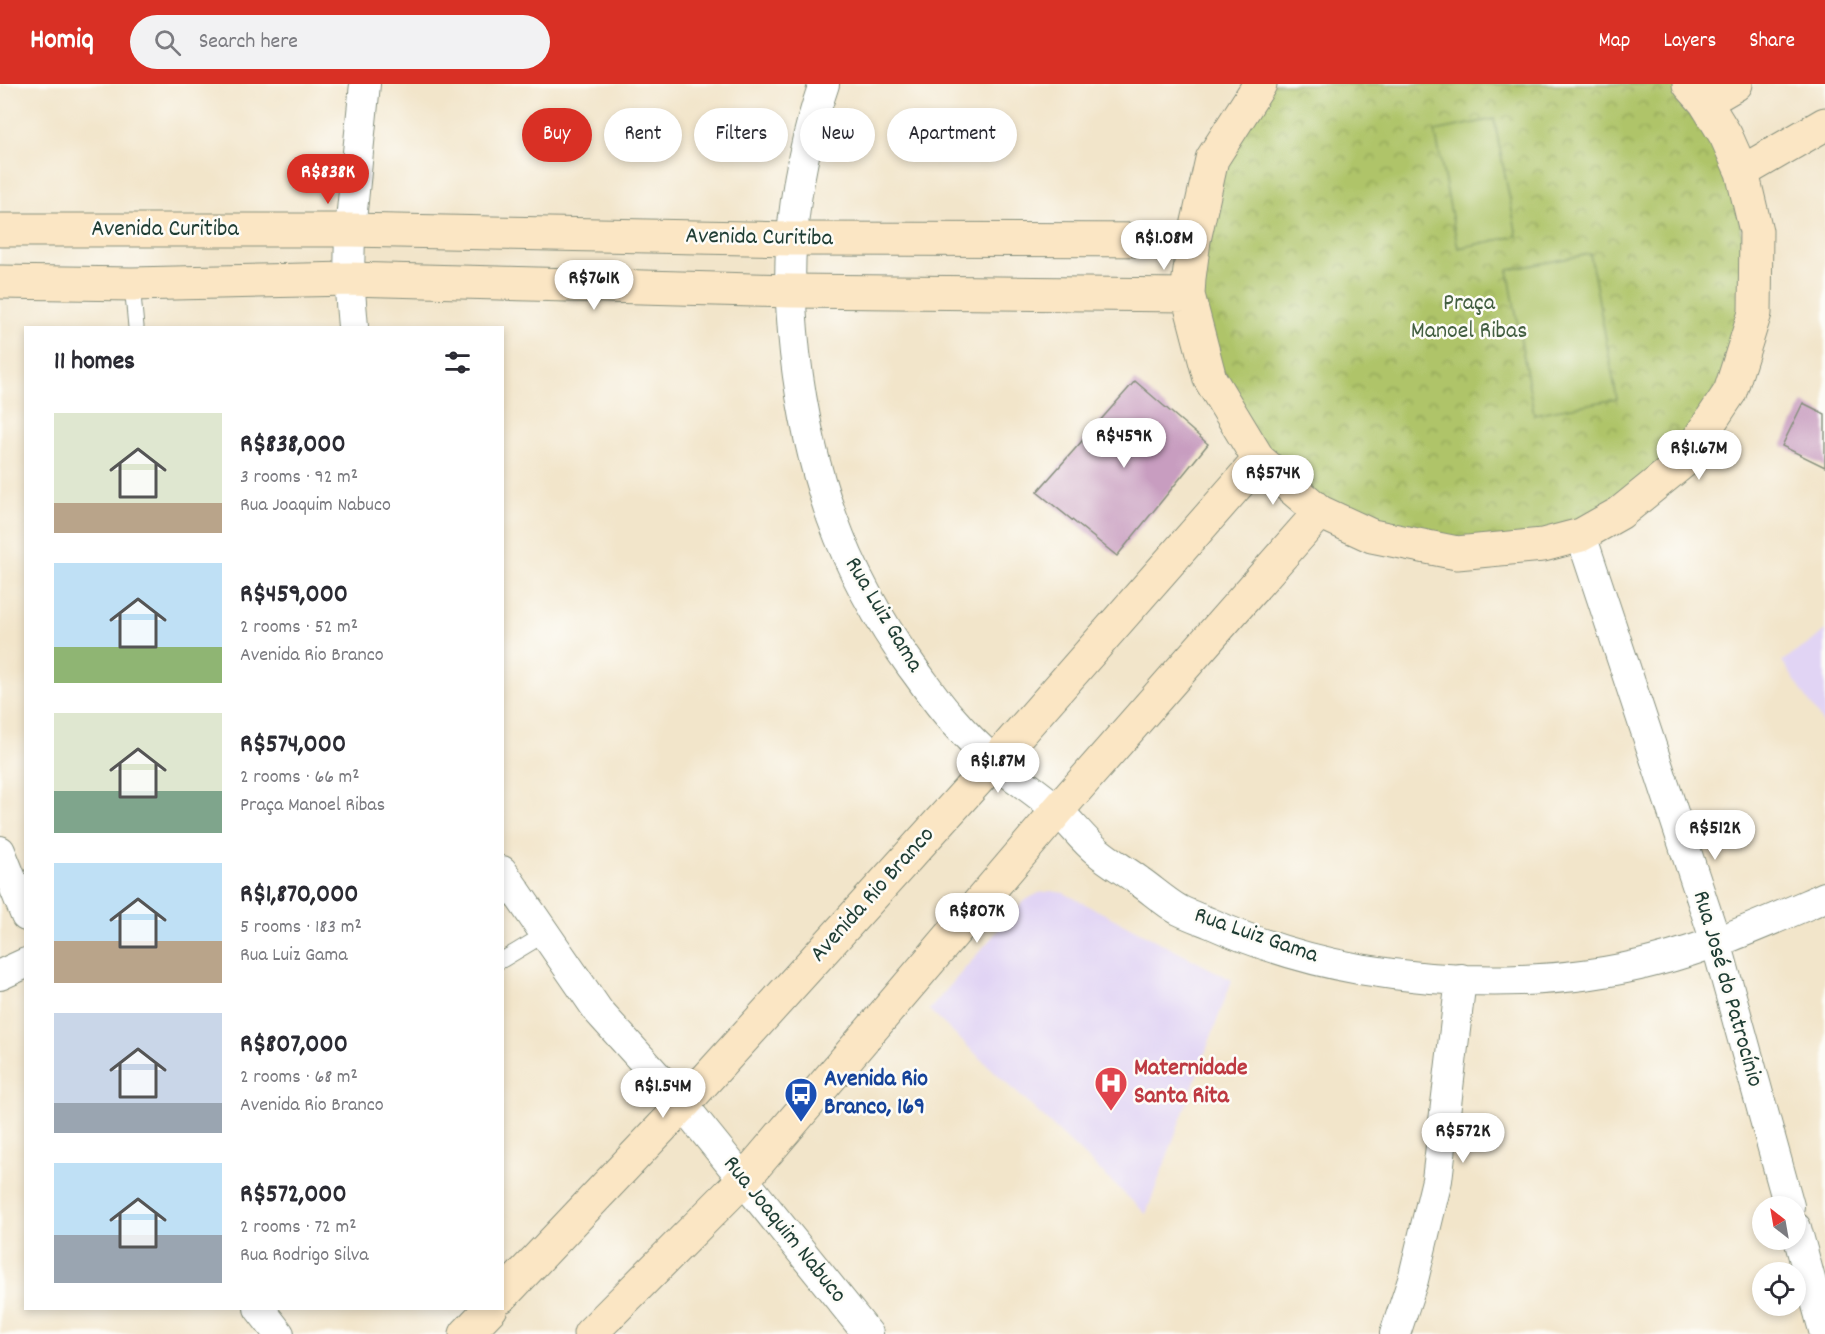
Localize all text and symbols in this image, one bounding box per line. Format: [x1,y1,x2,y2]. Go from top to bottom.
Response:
search box [130,15,550,69]
text: Homiq [30,22,94,62]
icon: search [151,26,184,59]
text: Search here [199,27,298,58]
text: Map [1599,27,1630,57]
text: Layers [1663,27,1716,57]
text: Share [1749,27,1795,57]
chip: Buy [522,108,592,162]
chip: Rent [604,108,682,162]
chip: Filters [694,108,788,162]
chip: New [800,108,875,162]
chip: Apartment [887,108,1017,162]
pin: R$838K [279,154,377,205]
text: R$838K [301,159,355,187]
street label: Avenida Curitiba [91,213,240,247]
street label: Avenida Curitiba [685,220,834,256]
pin: R$1.08M [1109,220,1219,271]
text: R$1.08M [1135,225,1193,253]
pin: R$761K [545,260,643,311]
text: R$761K [569,265,619,293]
park label: Praça Manoel Ribas [1411,287,1527,349]
text: 11 homes [54,344,135,381]
icon: filters [441,346,474,379]
pin: R$459K [1075,418,1173,469]
text: R$459K [1096,423,1152,451]
text: R$838,000 [240,427,346,464]
pin: R$1.67M [1644,430,1754,481]
text: R$1.67M [1671,435,1727,463]
icon: home [102,437,174,509]
pin: R$574K [1224,455,1322,506]
text: R$574K [1246,460,1300,488]
text: 3 rooms · 92 m² [240,464,358,492]
text: Rua Joaquim Nabuco [240,492,391,520]
street label: Rua Luiz Gama [835,551,931,680]
text: R$459,000 [240,577,348,614]
icon: home [102,587,174,659]
text: 2 rooms · 52 m² [240,614,358,642]
text: Avenida Rio Branco [240,642,384,670]
text: R$574,000 [240,727,346,764]
icon: home [102,737,174,809]
pin: R$1.87M [943,743,1053,794]
text: R$1.87M [971,748,1025,776]
text: 2 rooms · 66 m² [240,764,360,792]
text: Praça Manoel Ribas [240,792,385,820]
pin: R$512K [1666,810,1764,861]
text: R$512K [1689,815,1741,843]
street label: Avenida Rio Branco [803,820,943,970]
text: R$1,870,000 [240,877,358,914]
icon: home [102,887,174,959]
street label: Rua José do Patrocínio [1683,887,1771,1091]
pin: R$807K [928,893,1026,944]
text: R$807K [949,898,1005,926]
street label: Rua Luiz Gama [1189,899,1323,973]
text: 5 rooms · 183 m² [240,914,362,942]
text: Rua Luiz Gama [240,942,348,970]
text: R$807,000 [240,1027,348,1064]
icon: home [102,1037,174,1109]
place label: Maternidade Santa Rita [1134,1052,1248,1114]
place label: Avenida Rio Branco, 169 [824,1063,928,1125]
text: 2 rooms · 68 m² [240,1064,358,1092]
hospital icon: Maternidade Santa Rita [1093,1065,1129,1112]
pin: R$1.54M [608,1068,718,1119]
text: R$1.54M [635,1073,691,1101]
bus stop icon: Avenida Rio Branco, 169 [783,1076,819,1123]
text: Avenida Rio Branco [240,1092,384,1120]
pin: R$572K [1414,1113,1512,1164]
text: R$572K [1436,1118,1490,1146]
street label: Rua Joaquim Nabuco [714,1149,854,1311]
text: R$572,000 [240,1177,347,1214]
icon: home [102,1187,174,1259]
north arrow [1752,1196,1806,1250]
map controls [1752,1196,1806,1316]
text: 2 rooms · 72 m² [240,1214,356,1242]
text: Rua Rodrigo Silva [240,1242,369,1270]
button: locate [1752,1262,1806,1316]

